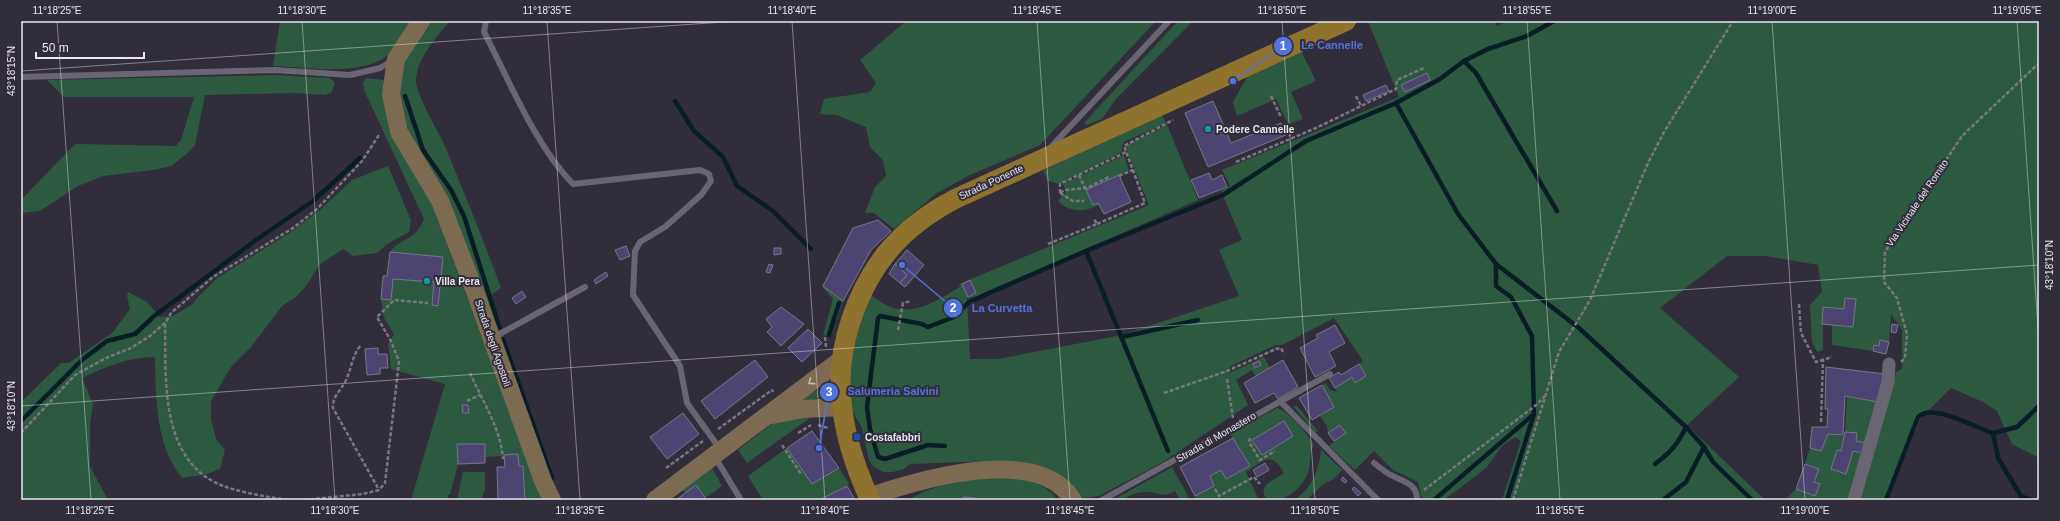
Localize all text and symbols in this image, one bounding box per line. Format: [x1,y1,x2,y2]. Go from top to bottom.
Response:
text: 11°18'25"E [33,5,82,16]
text: 11°18'30"E [278,5,327,16]
text: 11°18'35"E [523,5,572,16]
text: 11°18'40"E [768,5,817,16]
text: 11°18'45"E [1013,5,1062,16]
text: 11°18'50"E [1258,5,1307,16]
text: 11°18'55"E [1503,5,1552,16]
text: 11°19'00"E [1748,5,1797,16]
text: 11°19'05"E [1993,5,2042,16]
scale bar [36,34,144,60]
callout: Le Cannelle [1273,34,1371,57]
text: 1 [1280,39,1287,53]
text: Le Cannelle [1301,39,1363,51]
text: 50 m [42,41,69,55]
text: 43°18'15"N [6,46,17,96]
marker: Podere Cannelle [1203,124,1213,134]
place label: Podere Cannelle [1216,124,1295,135]
street label: Via Vicinale del Romito [1884,157,1950,249]
street label: Strada Ponente [957,162,1025,202]
text: 43°18'10"N [2044,240,2055,290]
marker: Villa Pera [422,276,432,286]
place label: Villa Pera [435,276,480,287]
callout: La Curvetta [943,297,1040,320]
street label: Strada degli Agostoli [473,298,513,388]
text: 2 [950,301,957,315]
text: La Curvetta [972,302,1033,314]
one-way arrow [808,378,815,385]
callout: Salumeria Salvini [819,380,946,403]
text: 43°18'10"N [6,381,17,431]
text: 3 [826,385,833,399]
text: Salumeria Salvini [847,385,939,397]
street label: Strada di Monastero [1174,410,1258,464]
marker: Costafabbri [852,432,862,442]
place label: Costafabbri [865,432,921,443]
text: 11°18'25"E [66,505,115,516]
text: 11°18'30"E [311,505,360,516]
text: 11°18'35"E [556,505,605,516]
text: 11°18'40"E [801,505,850,516]
text: 11°18'45"E [1046,505,1095,516]
text: 11°18'50"E [1291,505,1340,516]
text: 11°18'55"E [1536,505,1585,516]
text: 11°19'00"E [1781,505,1830,516]

